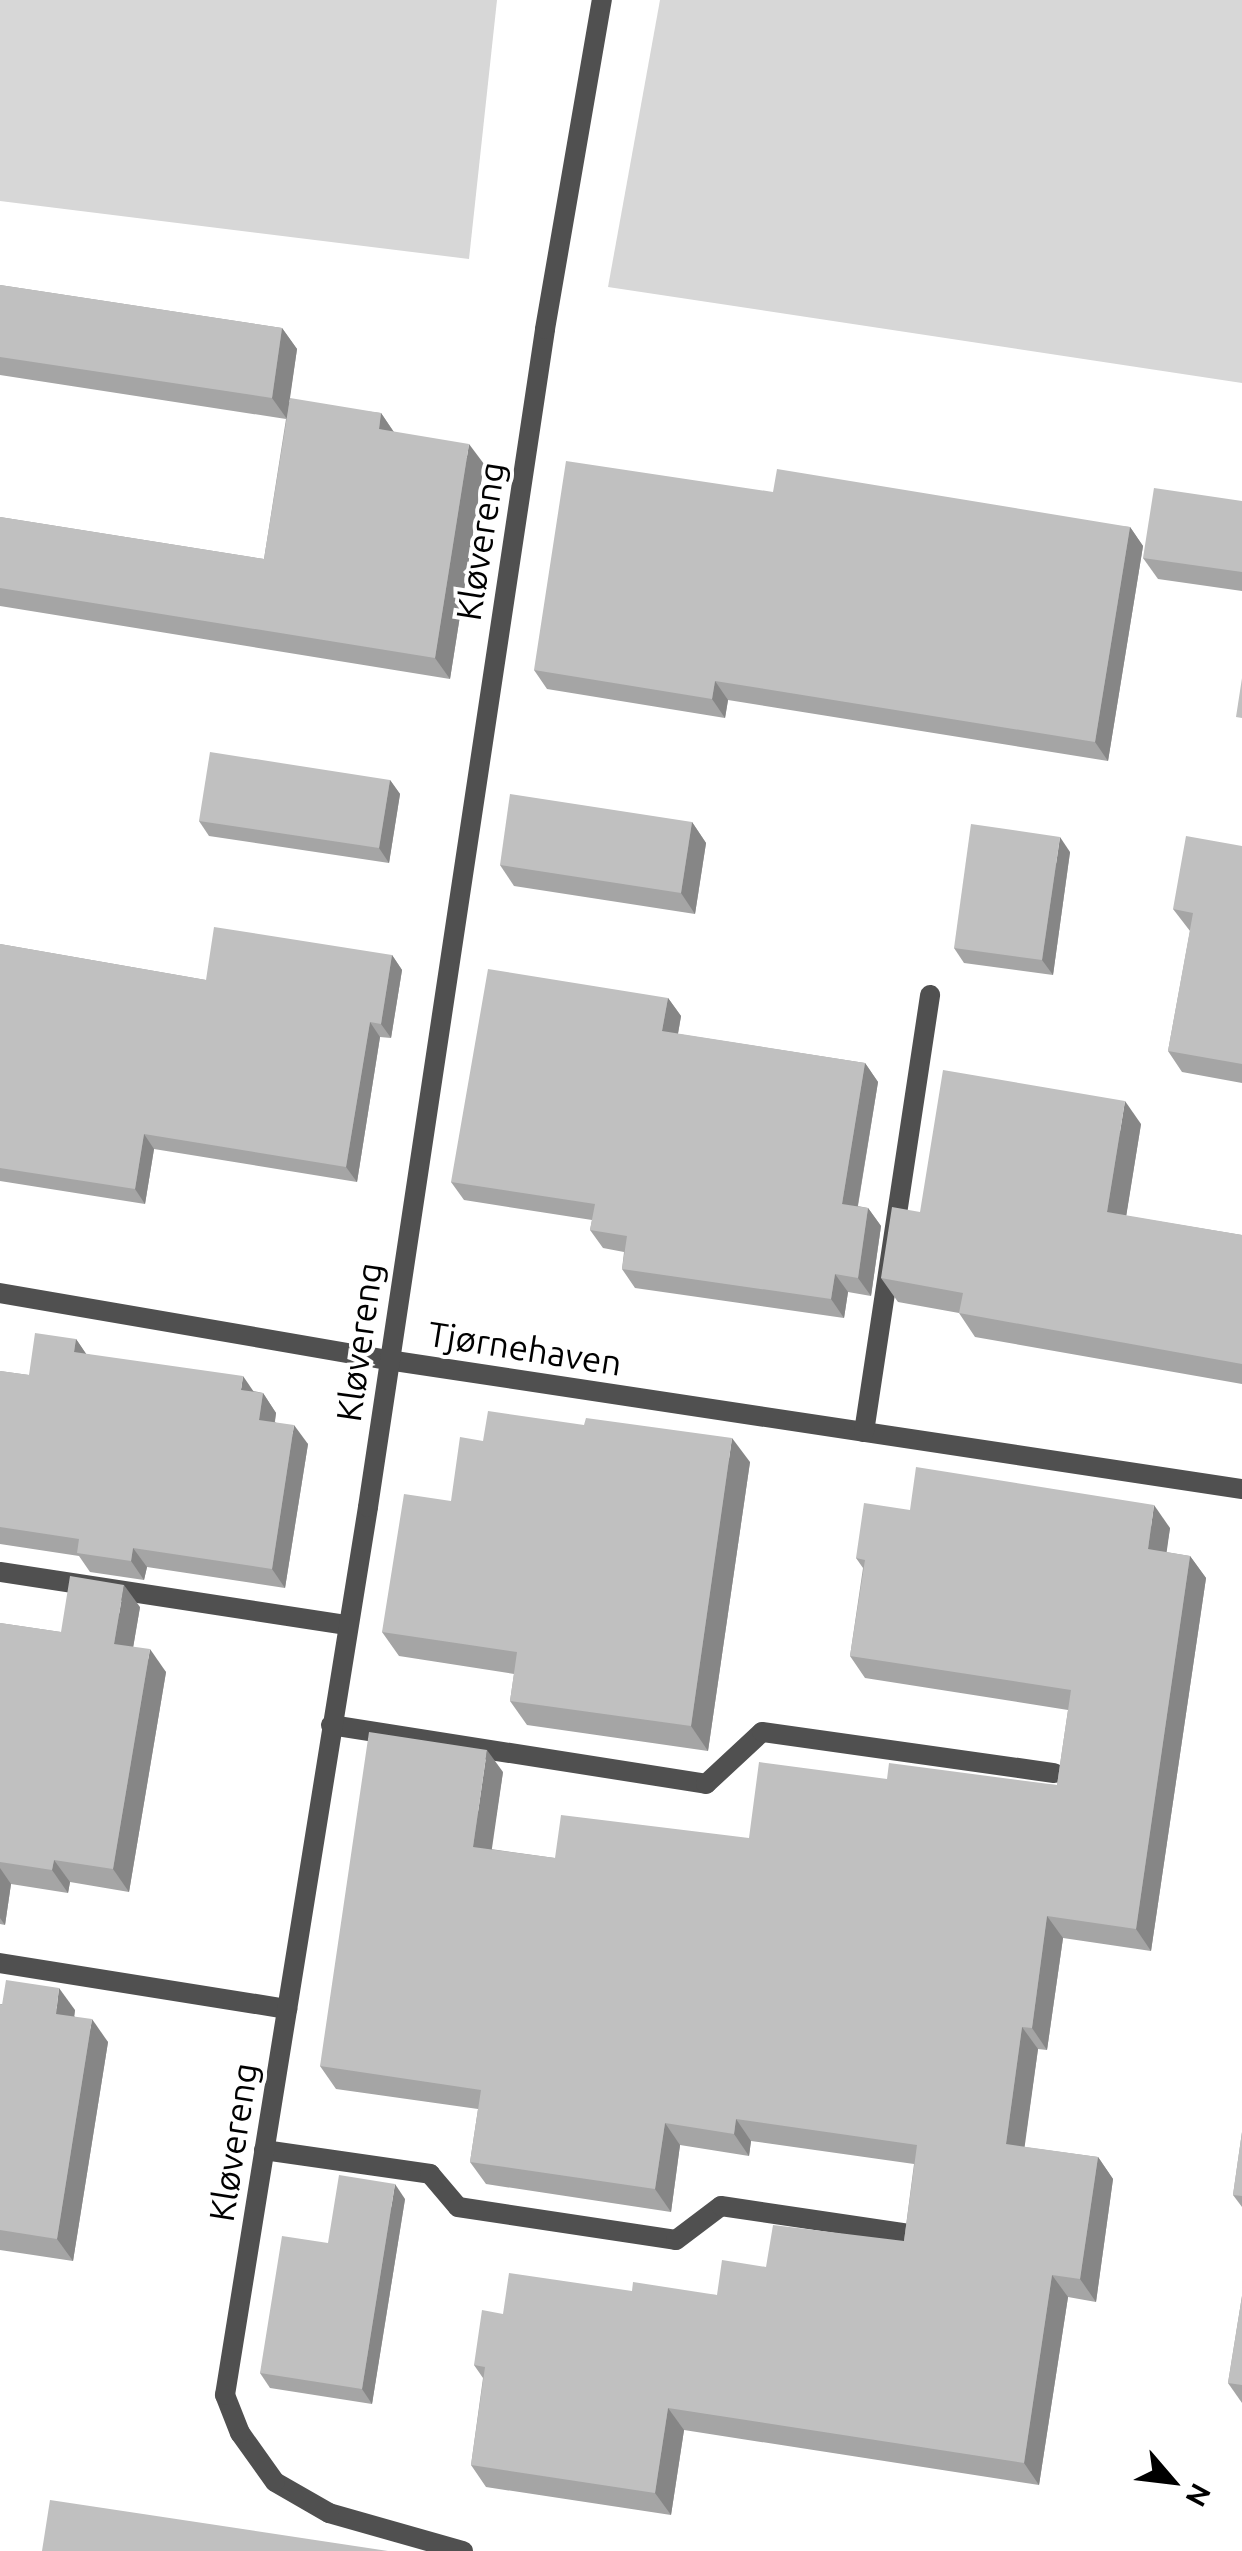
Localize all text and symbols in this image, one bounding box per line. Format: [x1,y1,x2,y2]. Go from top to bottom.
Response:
street label: Kløvereng [447,459,513,623]
street label: Kløvereng [327,1260,391,1424]
street label: Tjørnehaven [425,1312,625,1384]
street label: Kløvereng [200,2060,266,2224]
north arrow [1122,2431,1222,2531]
text: N [1180,2479,1218,2512]

